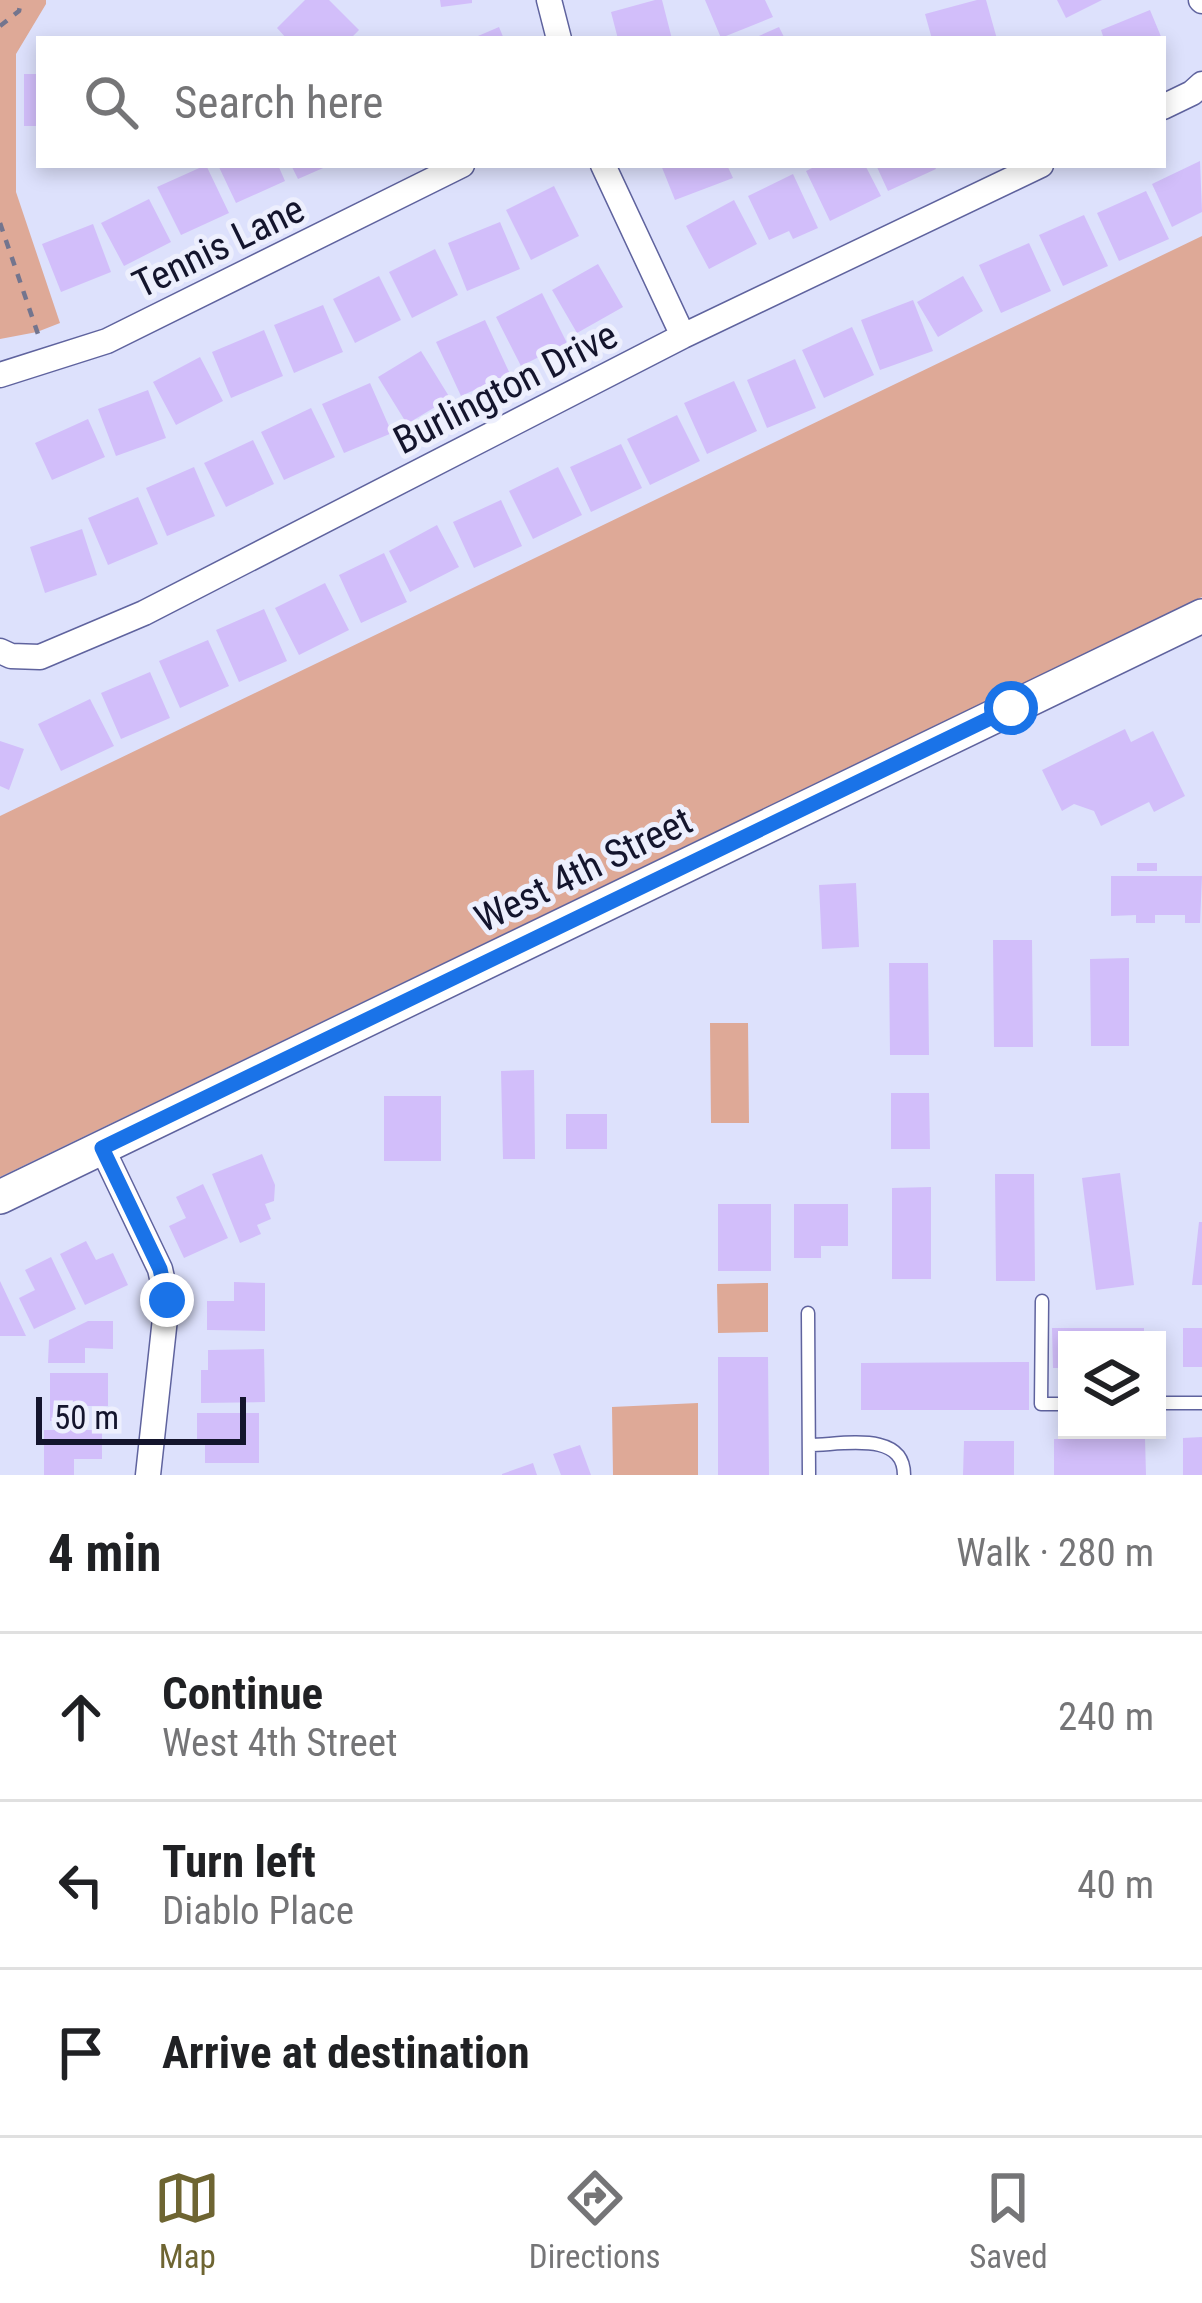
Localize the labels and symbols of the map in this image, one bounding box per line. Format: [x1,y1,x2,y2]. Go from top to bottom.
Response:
street label: Tennis Lane [125,186,311,308]
street label: Burlington Drive [386,312,625,464]
route start [984,681,1038,735]
street label: West 4th Street [467,798,699,942]
route end [140,1273,194,1327]
scale bar [36,1391,246,1444]

